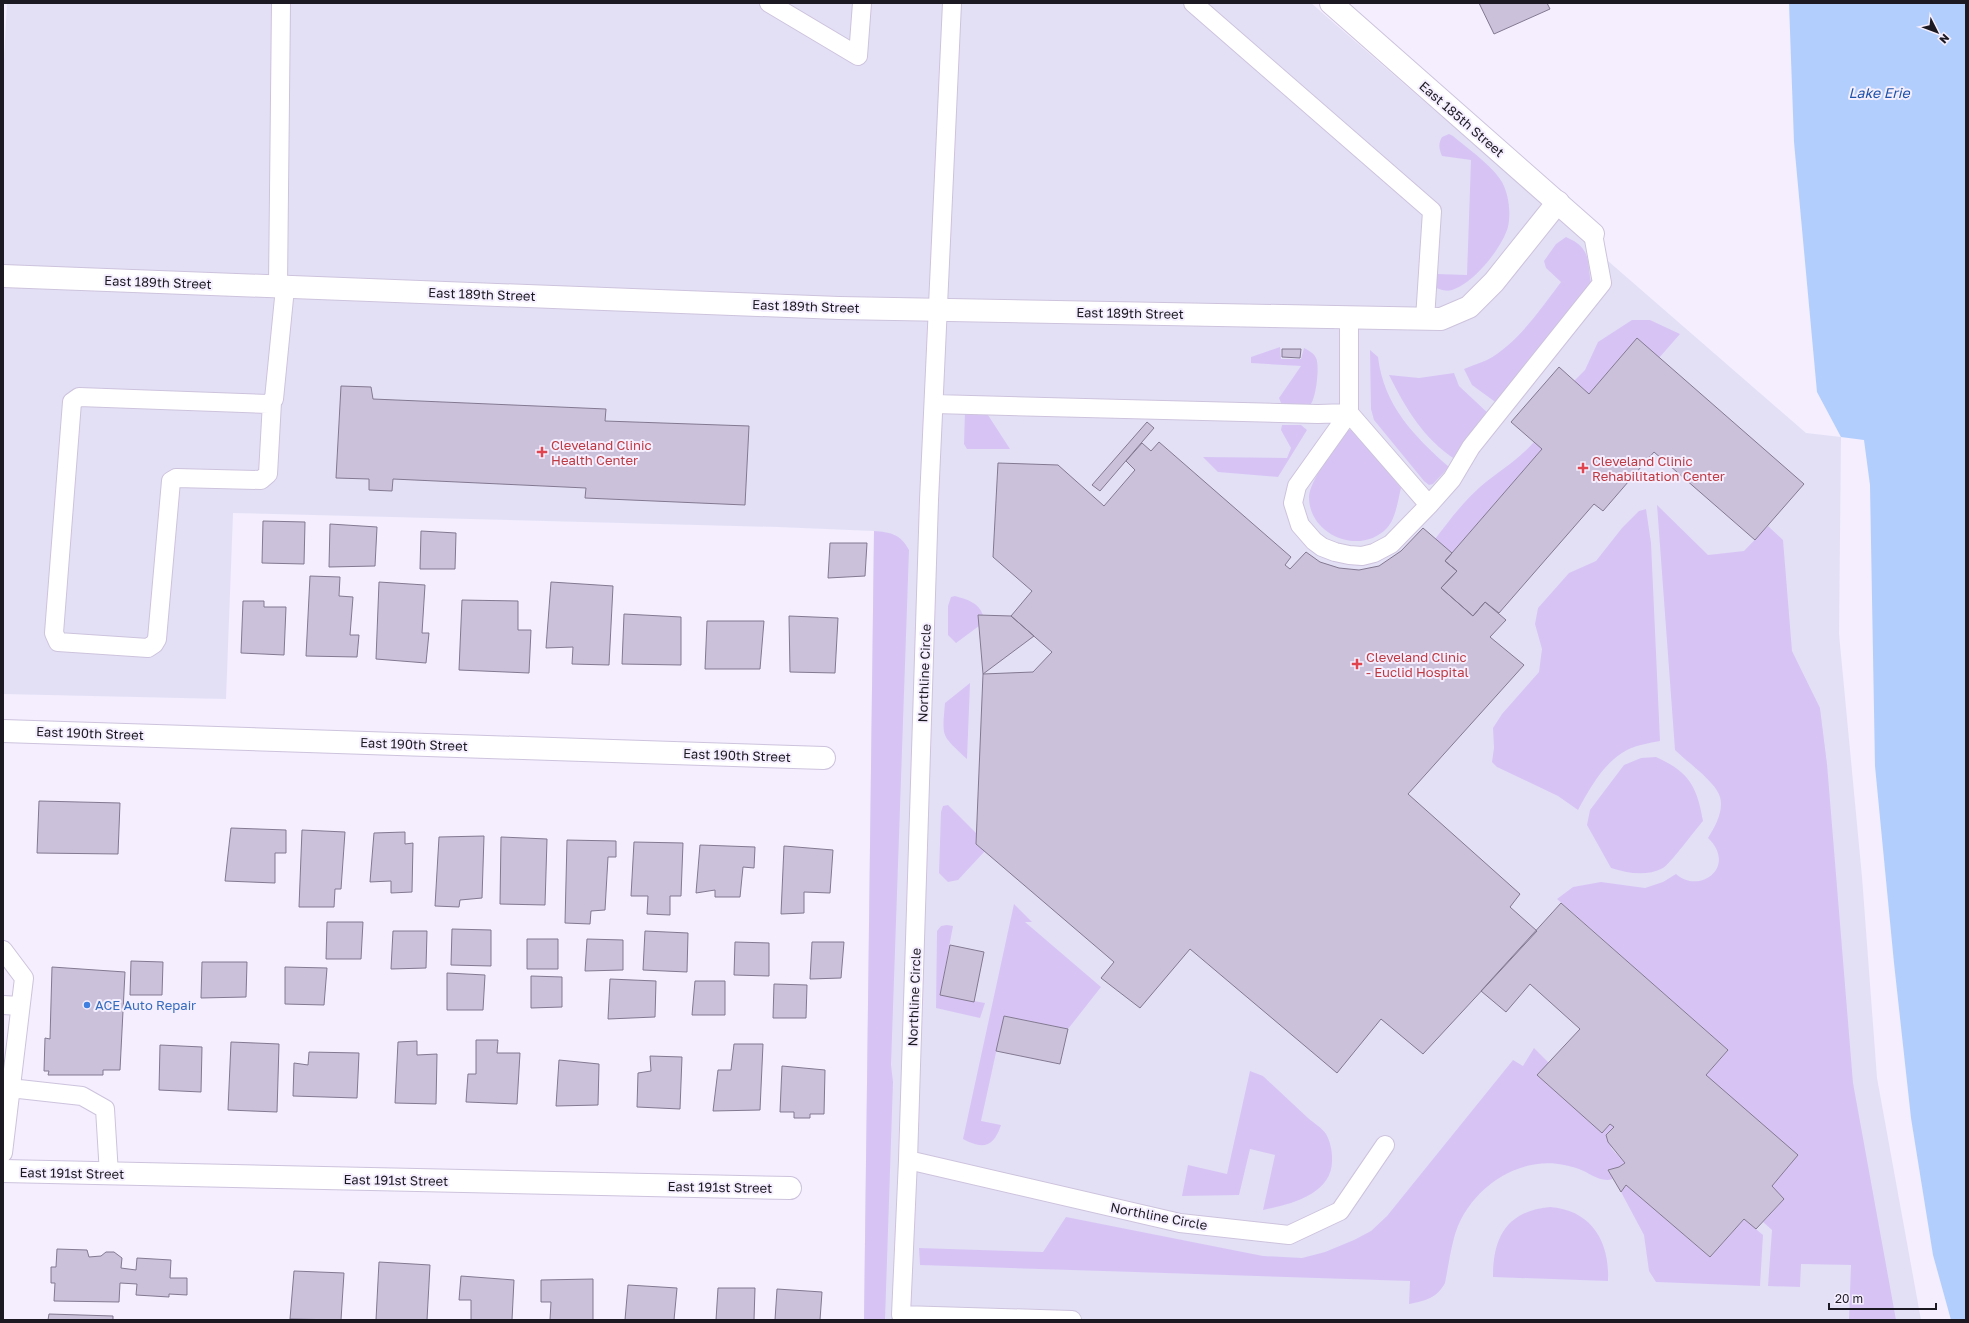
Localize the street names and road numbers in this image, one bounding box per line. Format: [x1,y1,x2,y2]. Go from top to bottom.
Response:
street label: East 185th Street [1416,78,1508,160]
street label: East 189th Street [104,272,212,292]
street label: East 189th Street [428,284,536,304]
street label: East 189th Street [752,296,860,316]
street label: East 189th Street [1076,304,1184,322]
street label: Northline Circle [914,623,934,723]
street label: East 190th Street [36,723,144,743]
street label: East 190th Street [360,734,468,754]
street label: East 190th Street [683,745,791,765]
street label: Northline Circle [904,947,924,1047]
street label: East 191st Street [19,1164,125,1182]
street label: East 191st Street [343,1171,449,1189]
street label: East 191st Street [667,1178,773,1196]
street label: Northline Circle [1109,1199,1209,1233]

